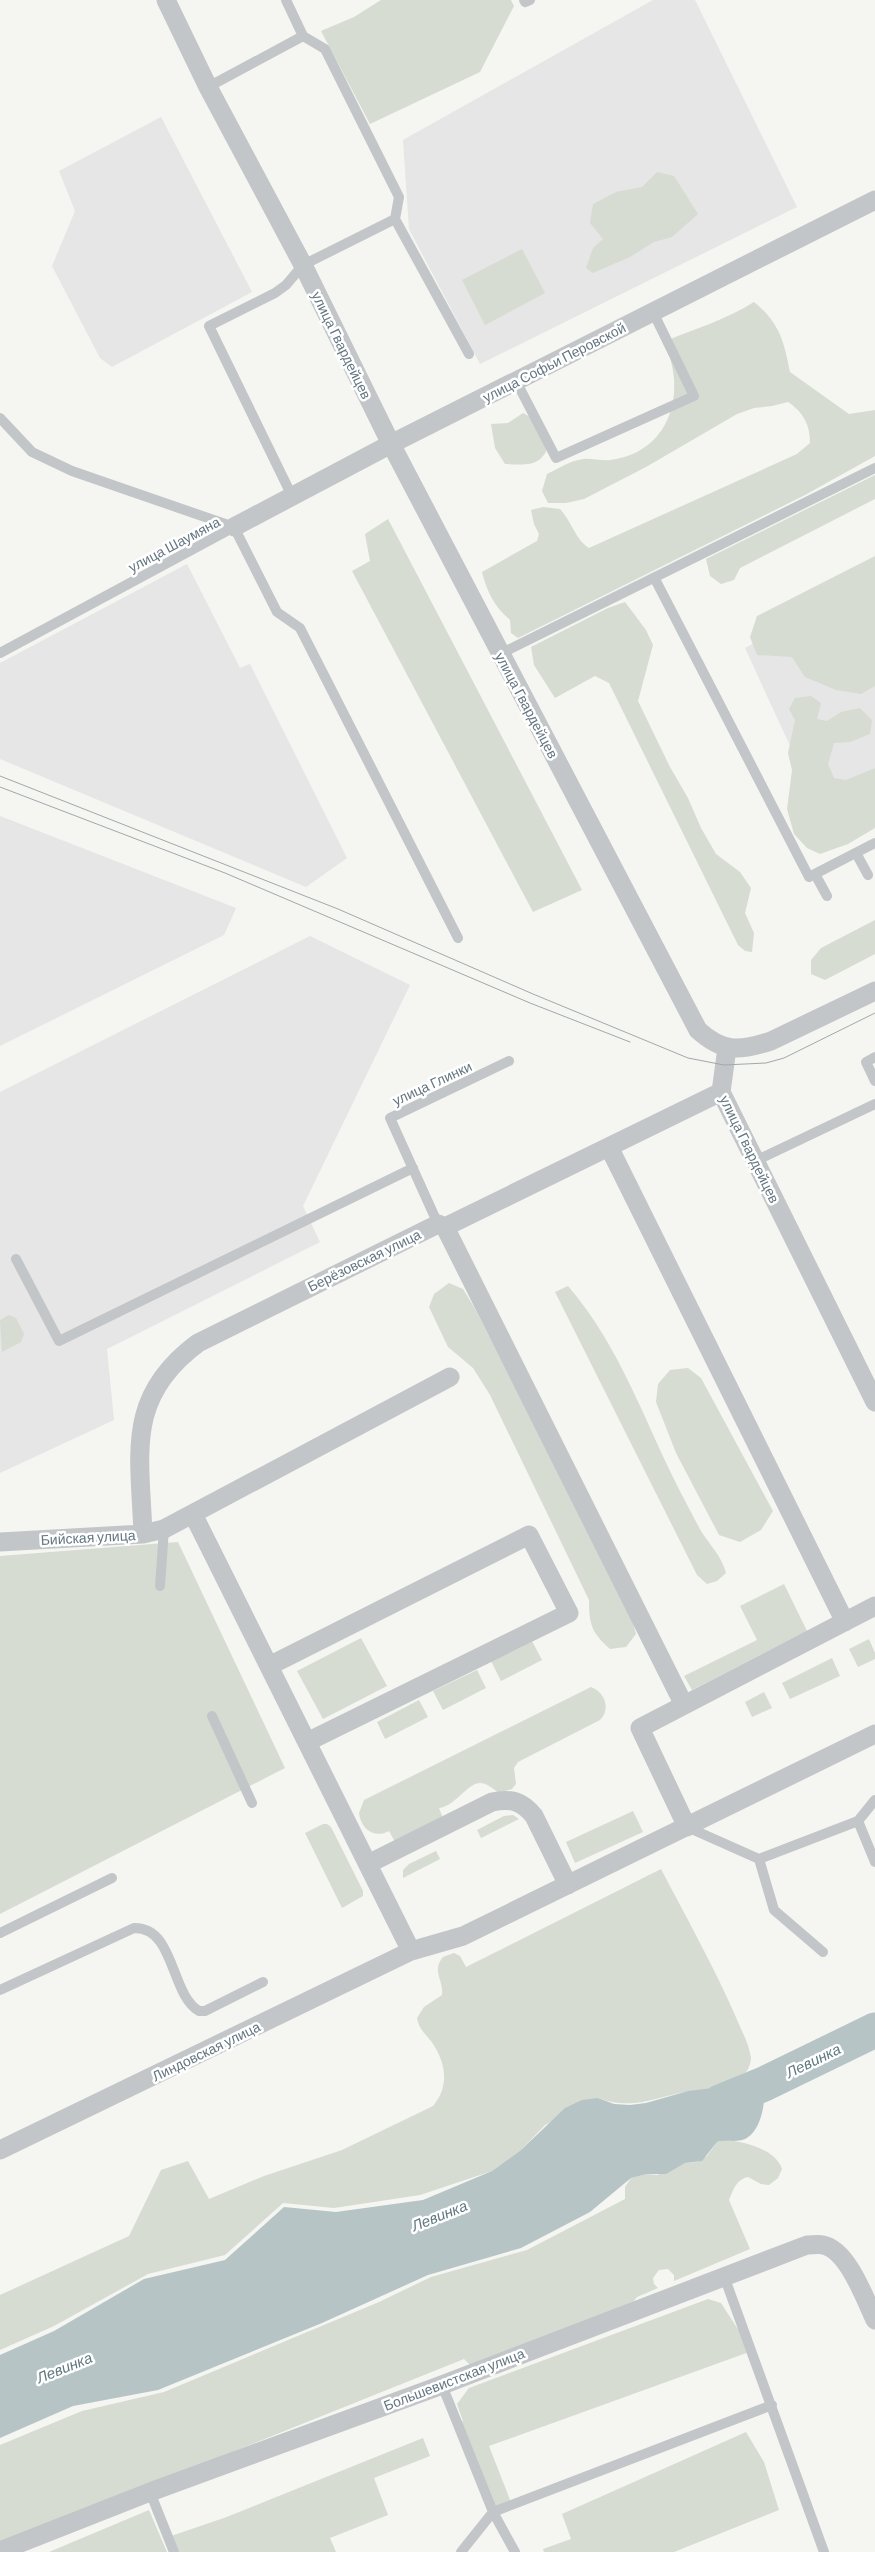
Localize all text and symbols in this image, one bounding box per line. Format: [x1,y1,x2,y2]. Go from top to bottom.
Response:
street label: улица Гвардейцев [309,288,375,402]
street label: улица Софьи Перовской [480,319,628,405]
street label: улица Шаумяна [125,513,223,575]
street label: улица Гвардейцев [492,649,562,761]
street label: улица Глинки [390,1057,474,1109]
street label: улица Гвардейцев [717,1092,783,1206]
street label: Берёзовская улица [305,1225,424,1295]
street label: Бийская улица [40,1526,136,1548]
street label: Линдовская улица [149,2017,263,2085]
water label: Левинка [782,2039,843,2081]
water label: Левинка [408,2196,469,2235]
street label: Большевистская улица [381,2344,527,2414]
water label: Левинка [33,2348,94,2387]

